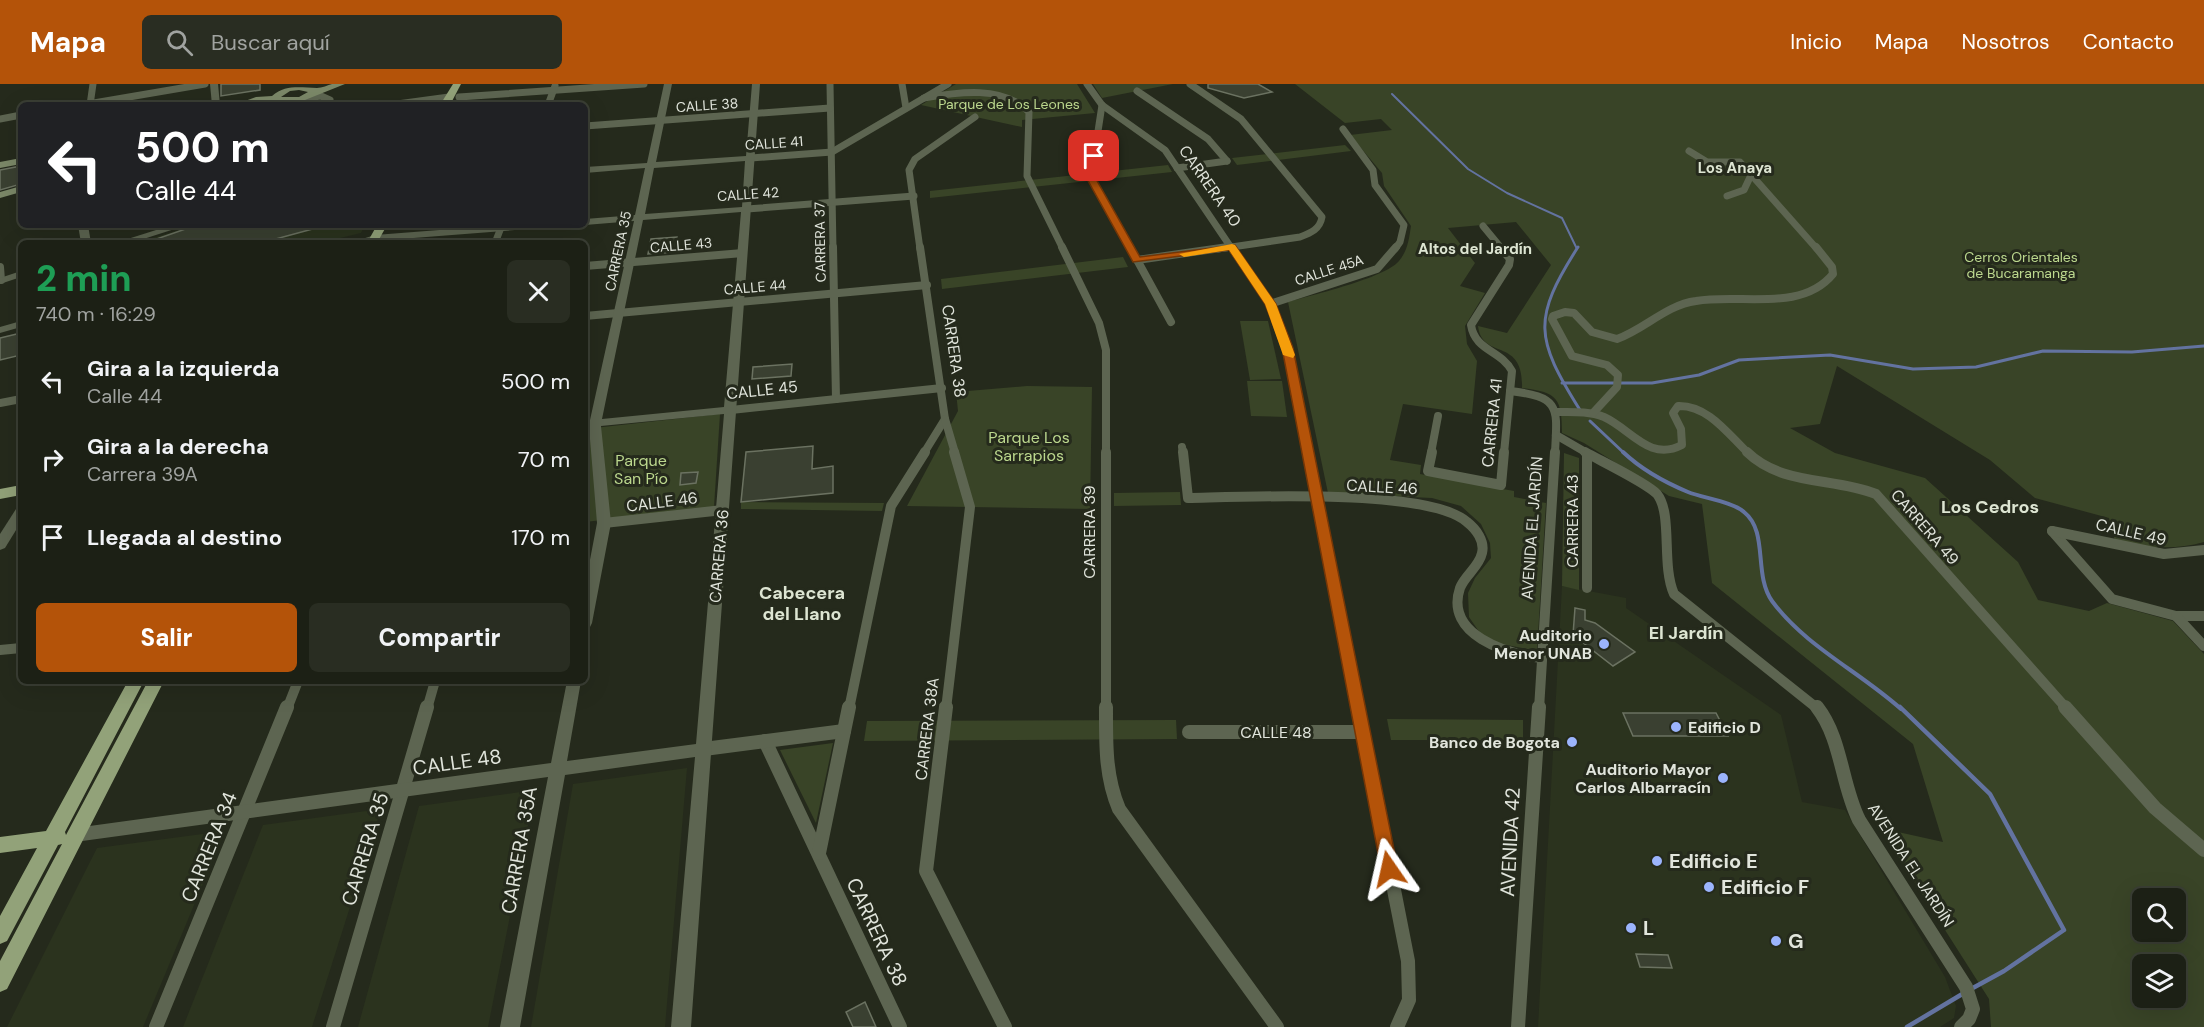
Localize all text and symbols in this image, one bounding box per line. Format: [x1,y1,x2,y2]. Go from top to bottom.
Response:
search box [142,15,562,69]
text: Mapa [30,24,106,61]
icon: search [163,26,196,59]
text: Buscar aquí [211,28,330,57]
text: Inicio [1790,28,1842,56]
text: Mapa [1875,28,1929,56]
text: Nosotros [1962,28,2050,56]
text: Contacto [2083,28,2174,56]
street label: CALLE 38 [675,94,739,116]
park label: Parque de Los Leones [938,95,1080,113]
text: 500 m [135,120,270,175]
icon: left [36,126,114,204]
pin [1068,130,1119,181]
street label: CALLE 41 [744,132,804,154]
icon: arrive [1077,139,1110,172]
street label: CARRERA 40 [1174,141,1246,231]
district label: Los Anaya [1698,158,1772,178]
text: Calle 44 [135,173,236,208]
street label: CALLE 42 [716,183,780,205]
street label: CARRERA 37 [810,202,830,282]
street label: CARRERA 35 [601,209,635,293]
street label: CALLE 43 [649,233,713,257]
district label: Altos del Jardín [1418,239,1532,259]
park label: Cerros Orientales de Bucaramanga [1964,248,2078,282]
street label: CALLE 45A [1292,250,1366,290]
text: 2 min [36,255,132,302]
button: close [507,260,570,323]
street label: CALLE 44 [723,275,787,299]
text: 740 m · 16:29 [36,301,156,327]
street label: CARRERA 38 [937,303,971,399]
text: Gira a la izquierda [87,354,279,383]
icon: left [36,365,69,398]
text: 500 m [501,367,570,396]
street label: CALLE 45 [725,376,799,404]
street label: CARRERA 41 [1477,378,1507,468]
text: Calle 44 [87,383,162,409]
park label: Parque Los Sarrapios [988,427,1070,466]
text: Gira a la derecha [87,432,269,461]
icon: right [36,443,69,476]
text: 70 m [518,445,570,474]
park label: Parque San Pío [614,450,668,489]
street label: AVENIDA EL JARDÍN [1517,455,1547,601]
text: Carrera 39A [87,461,198,487]
street label: CARRERA 43 [1562,474,1583,568]
street label: CALLE 46 [1346,475,1418,499]
street label: CARRERA 39 [1079,485,1100,579]
street label: CARRERA 49 [1886,485,1964,569]
street label: CALLE 46 [625,487,699,517]
district label: Los Cedros [1941,495,2039,519]
street label: CARRERA 36 [704,508,734,604]
street label: CALLE 49 [2094,514,2168,550]
icon: arrive [36,521,69,554]
text: Llegada al destino [87,523,282,552]
text: 170 m [511,523,570,552]
district label: Cabecera del Llano [759,581,845,626]
button: Salir [36,603,297,672]
button: Compartir [309,603,570,672]
district label: El Jardín [1649,621,1723,645]
place label: Auditorio Menor UNAB [1494,625,1592,664]
marker: Auditorio Menor UNAB [1597,637,1611,651]
street label: CARRERA 38A [910,676,944,782]
place label: Edificio D [1688,717,1761,738]
marker: Edificio D [1669,720,1683,734]
street label: CALLE 48 [1240,722,1312,743]
place label: Banco de Bogota [1429,732,1560,753]
marker: Banco de Bogota [1565,735,1579,749]
street label: CALLE 48 [411,743,503,781]
place label: Auditorio Mayor Carlos Albarracín [1575,759,1711,798]
marker: Auditorio Mayor Carlos Albarracín [1716,771,1730,785]
street label: CARRERA 35A [495,784,543,916]
street label: AVENIDA 42 [1494,787,1526,897]
street label: CARRERA 34 [175,788,243,906]
street label: CARRERA 35 [335,789,395,909]
street label: AVENIDA EL JARDÍN [1863,799,1959,931]
position arrow [1357,837,1421,901]
place label: Edificio E [1669,848,1758,874]
marker: Edificio E [1650,854,1664,868]
street label: CARRERA 38 [841,874,913,990]
place label: Edificio F [1721,874,1809,900]
marker: Edificio F [1702,880,1716,894]
map controls [2132,888,2186,1008]
button: search [2132,888,2186,942]
place label: L [1643,915,1654,941]
marker: L [1624,921,1638,935]
place label: G [1788,928,1804,954]
marker: G [1769,934,1783,948]
button: layers [2132,954,2186,1008]

